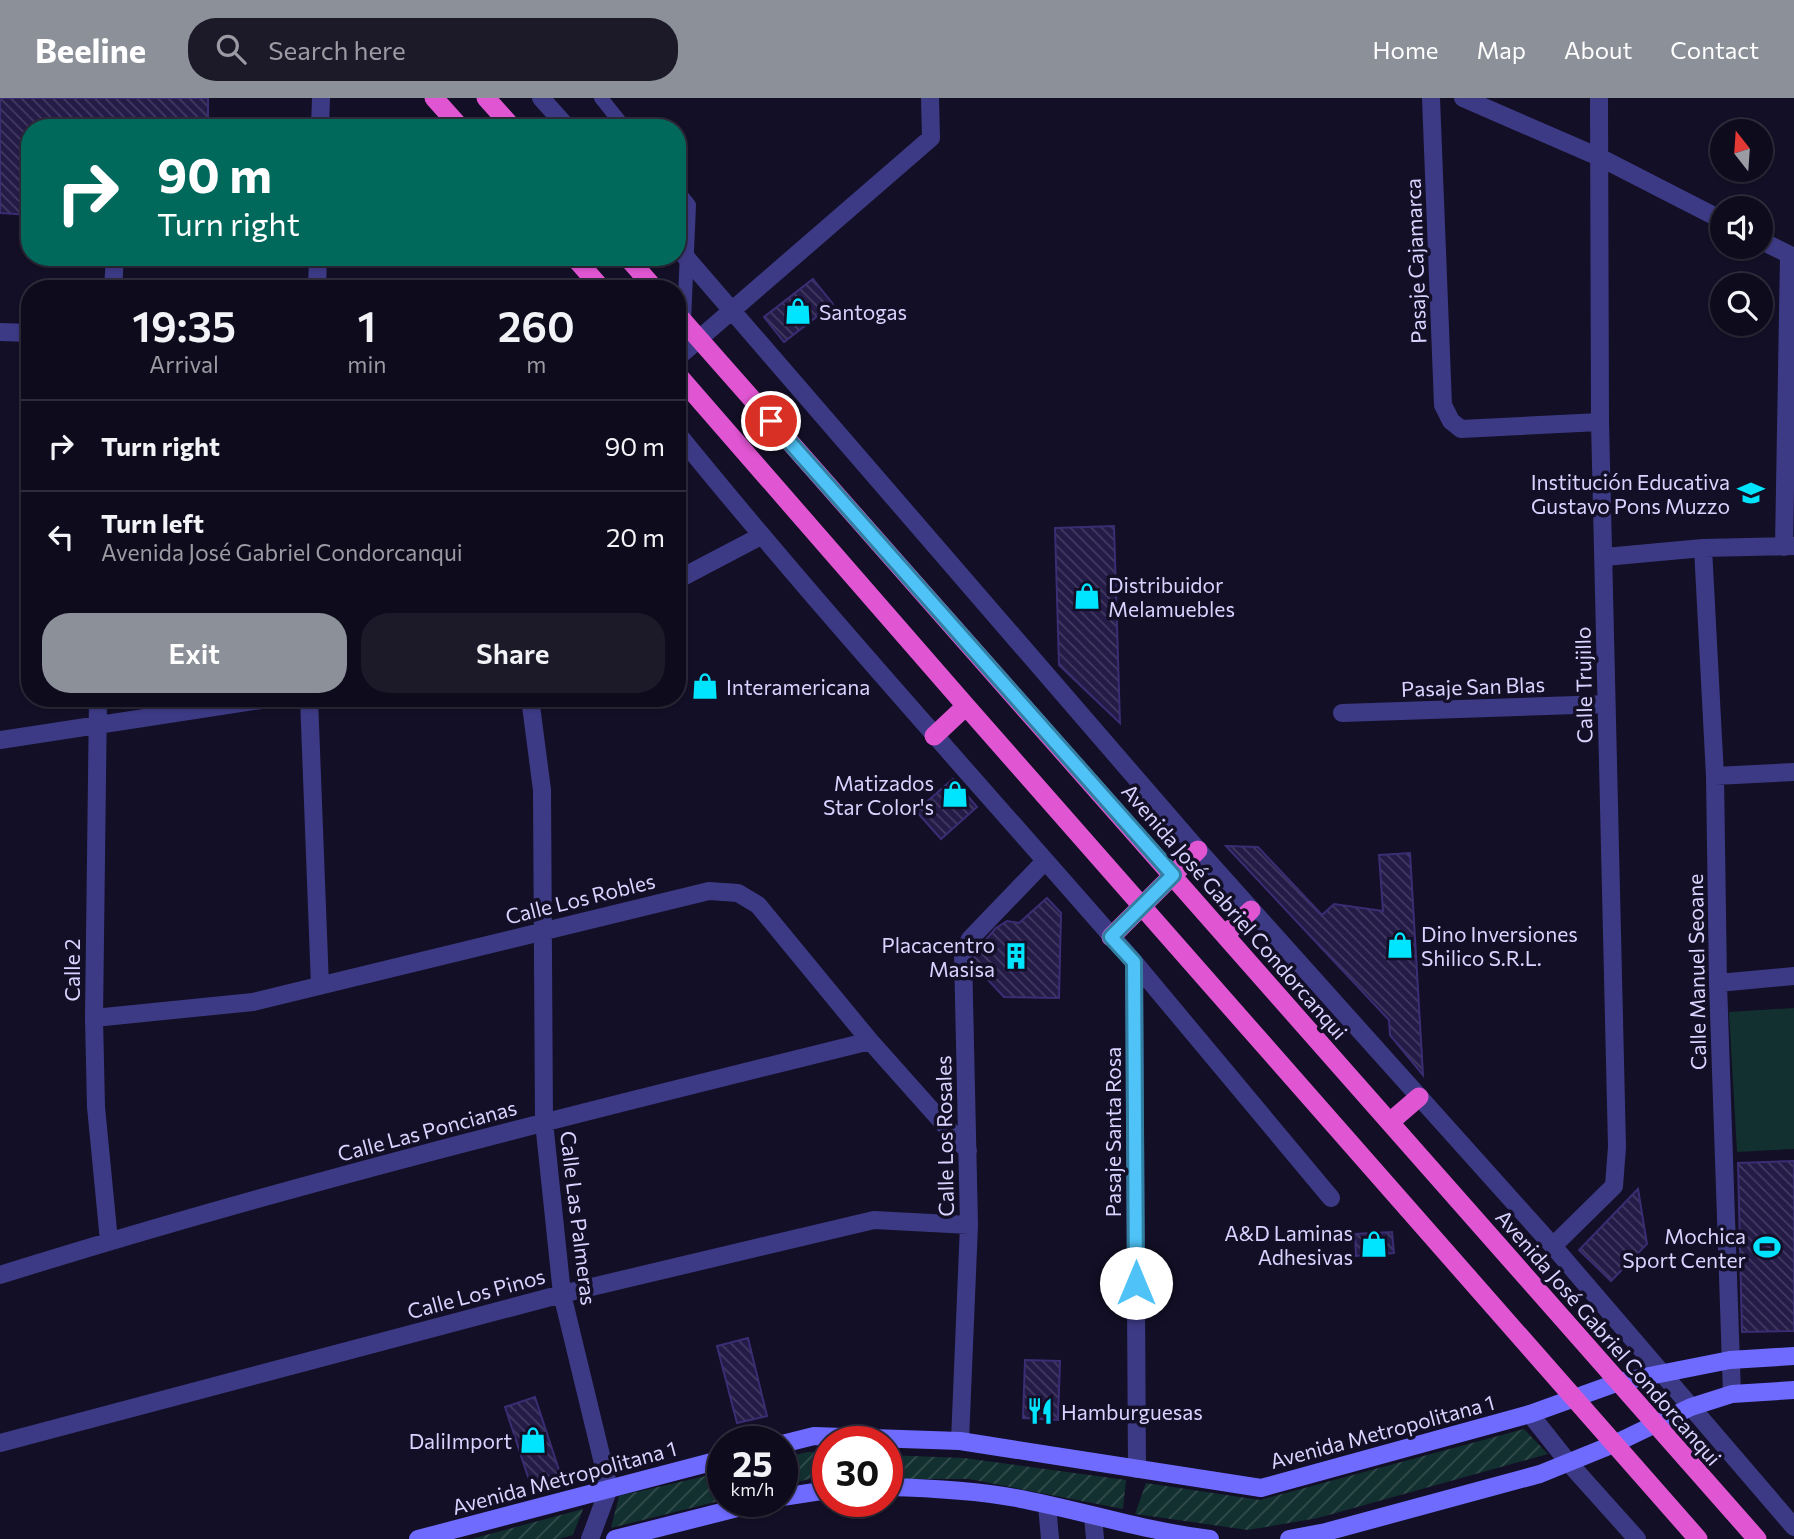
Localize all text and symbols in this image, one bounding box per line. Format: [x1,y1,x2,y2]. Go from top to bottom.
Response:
search box [188,18,678,81]
text: Beeline [35,29,146,70]
icon: search [212,30,250,68]
text: Search here [268,34,406,65]
text: Home [1373,35,1439,64]
text: Map [1477,35,1526,64]
text: About [1564,35,1632,64]
text: Contact [1670,35,1759,64]
north arrow [1710,119,1773,182]
map controls [1710,119,1773,336]
text: 90 m [157,143,272,203]
icon: right [42,147,133,238]
street label: Pasaje Cajamarca [1400,178,1430,344]
button: sound [1710,196,1773,259]
text: Turn right [157,203,300,243]
button: search [1710,273,1773,336]
shop icon: Santogas [783,296,813,326]
text: 19:35 [132,299,236,351]
text: 1 [358,299,376,351]
text: 260 [498,299,575,351]
place label: Santogas [819,299,907,324]
text: Arrival [149,350,219,378]
text: min [347,350,386,378]
text: m [526,350,546,378]
pin [741,391,801,451]
icon: arrive [752,402,790,440]
icon: right [42,427,80,465]
text: Turn right [101,430,220,461]
text: 90 m [605,430,665,461]
place label: Institución Educativa Gustavo Pons Muzzo [1531,469,1730,518]
school or university icon: Institución Educativa Gustavo Pons Muzzo [1736,478,1766,508]
text: Turn left [101,507,204,538]
icon: left [42,518,80,556]
text: 20 m [606,521,665,552]
text: Avenida José Gabriel Condorcanqui [101,538,463,566]
place label: Distribuidor Melamuebles [1108,572,1235,621]
shop icon: Distribuidor Melamuebles [1072,581,1102,611]
button: Exit [42,613,347,693]
button: Share [361,613,665,693]
street label: Calle Trujillo [1569,626,1597,744]
shop icon: Interamericana [690,671,720,701]
street label: Pasaje San Blas [1401,671,1545,701]
place label: Interamericana [726,674,870,699]
place label: Matizados Star Color's [823,770,934,819]
street label: Avenida José Gabriel Condorcanqui [1117,778,1353,1044]
shop icon: Matizados Star Color's [940,779,970,809]
street label: Calle Los Robles [503,867,657,929]
street label: Calle Manuel Seoane [1682,874,1710,1070]
place label: Dino Inversiones Shilico S.R.L. [1421,921,1578,970]
shop icon: Dino Inversiones Shilico S.R.L. [1385,930,1415,960]
place label: Placacentro Masisa [881,932,995,981]
street label: Calle 2 [59,939,84,1001]
building icon: Placacentro Masisa [1001,941,1031,971]
street label: Pasaje Santa Rosa [1100,1047,1125,1217]
street label: Calle Los Rosales [930,1055,958,1217]
street label: Calle Las Poncianas [335,1094,519,1166]
street label: Calle Las Palmeras [556,1129,602,1307]
street label: Avenida José Gabriel Condorcanqui [1491,1204,1727,1470]
place label: A&D Laminas Adhesivas [1224,1220,1353,1269]
place label: Mochica Sport Center [1622,1223,1746,1272]
shop icon: A&D Laminas Adhesivas [1359,1229,1389,1259]
sports icon: Mochica Sport Center [1752,1232,1782,1262]
position arrow [1099,1246,1173,1320]
street label: Calle Los Pinos [404,1263,548,1323]
street label: Avenida Metropolitana 1 [1267,1389,1497,1473]
restaurant icon: Hamburguesas [1025,1396,1055,1426]
place label: Hamburguesas [1061,1399,1203,1424]
shop icon: DaliImport [518,1425,548,1455]
speed limit sign: 30 [812,1426,903,1517]
place label: DaliImport [409,1428,512,1453]
street label: Avenida Metropolitana 1 [449,1435,679,1519]
text: 25 [732,1441,773,1484]
text: km/h [731,1478,774,1500]

